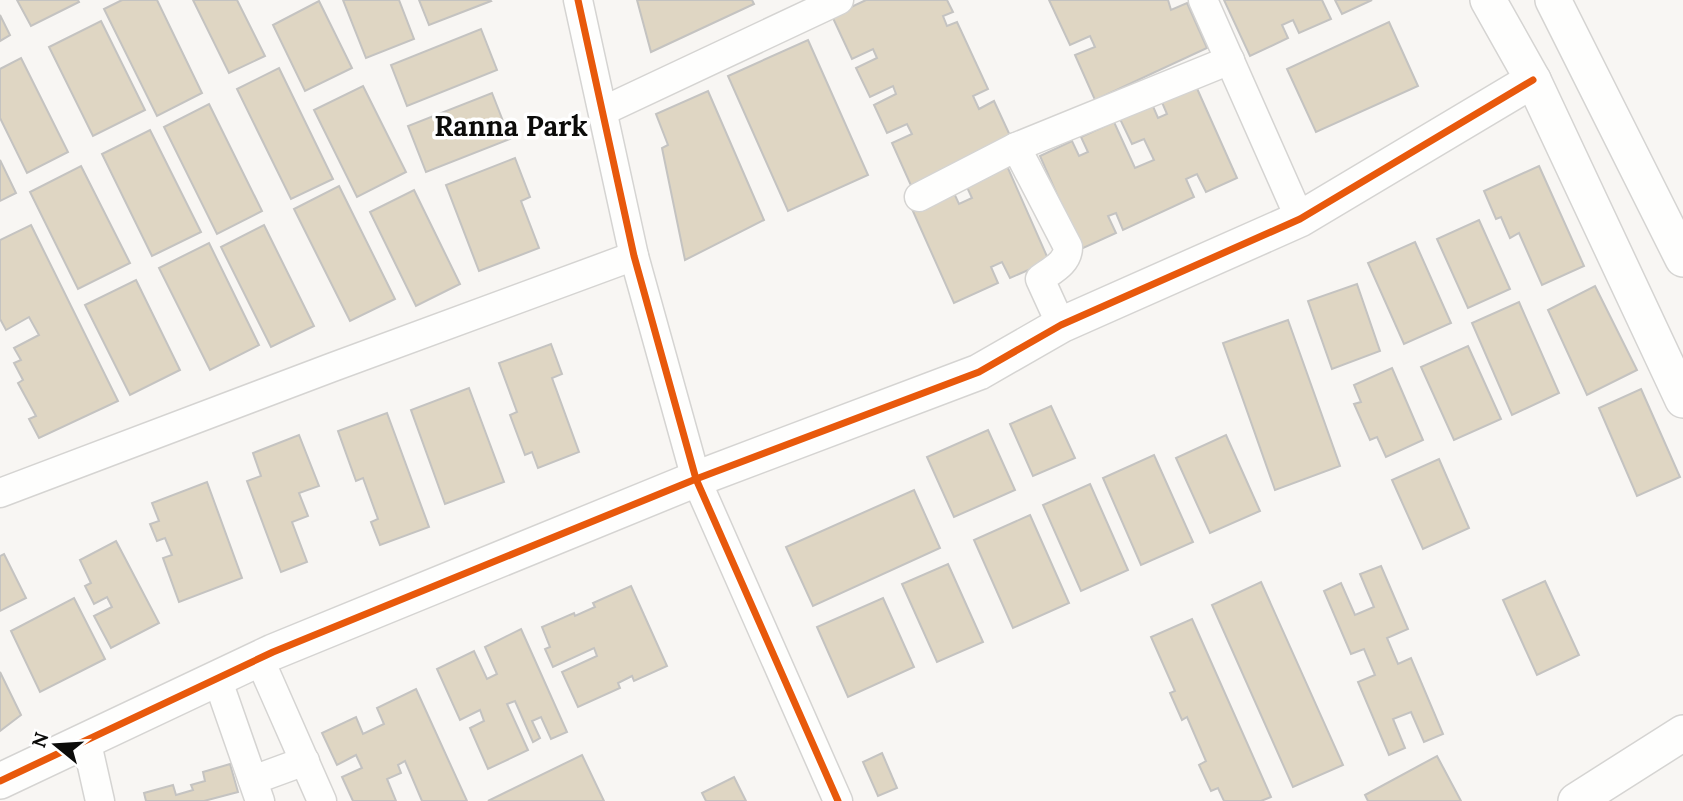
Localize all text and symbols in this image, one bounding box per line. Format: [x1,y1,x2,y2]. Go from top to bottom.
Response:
district label: Ranna Park [434,108,588,144]
north arrow [21,710,91,780]
text: N [26,729,54,750]

